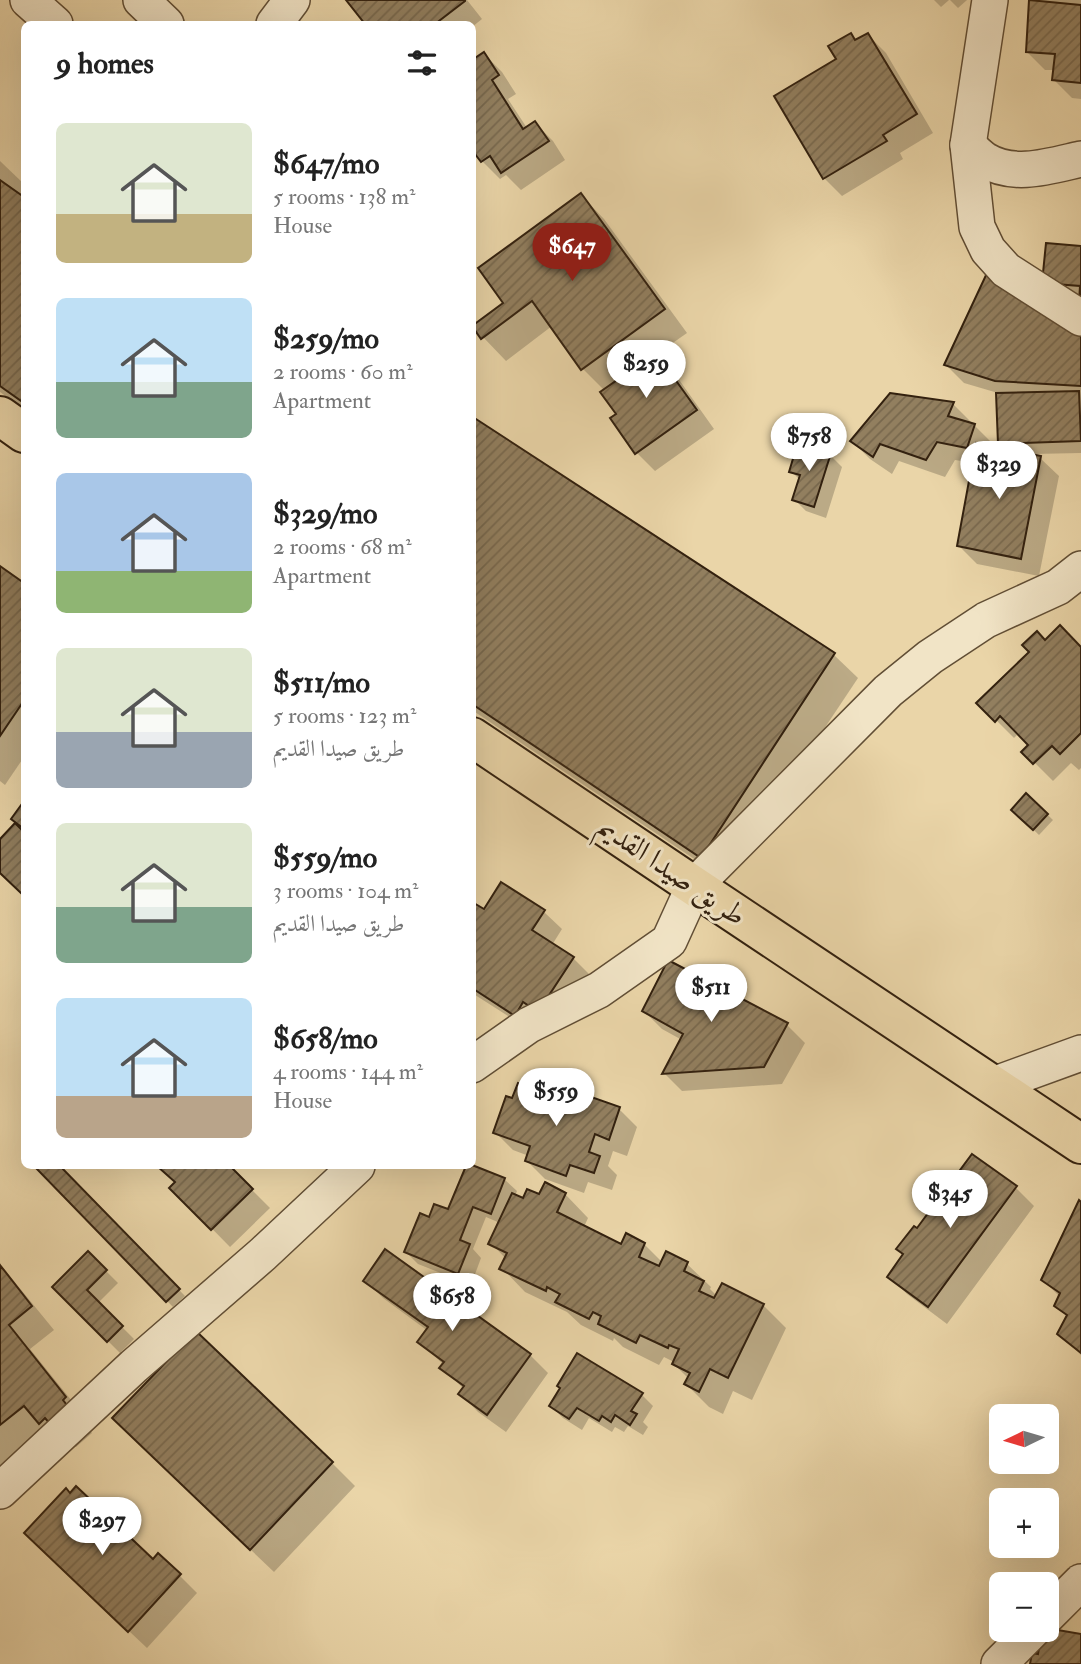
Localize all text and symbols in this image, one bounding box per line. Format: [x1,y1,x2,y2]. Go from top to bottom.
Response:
icon: filters [403,44,441,82]
text: 9 homes [56,45,154,82]
text: $647/mo [273,145,379,182]
icon: home [112,151,196,235]
text: 5 rooms · 138 m² [273,182,416,211]
text: House [273,211,332,240]
pin: $647 [531,224,613,283]
text: $647 [548,231,596,260]
text: $259/mo [273,320,379,357]
icon: home [112,326,196,410]
pin: $259 [605,340,687,400]
text: $259 [623,348,669,377]
text: 2 rooms · 60 m² [273,357,413,386]
text: Apartment [273,386,371,415]
pin: $758 [768,414,850,473]
text: $758 [787,421,831,450]
pin: $329 [958,442,1040,501]
text: $329 [976,449,1022,478]
text: $329/mo [273,495,377,532]
icon: home [112,501,196,585]
text: 2 rooms · 68 m² [273,532,412,561]
text: Apartment [273,561,371,590]
text: $511/mo [273,664,370,701]
icon: home [112,676,196,760]
text: 5 rooms · 123 m² [273,701,416,730]
text: طريق صيدا القديم [273,734,404,763]
street label: طريق صيدا القديم [587,808,753,940]
text: $559/mo [273,839,377,876]
icon: home [112,851,196,935]
text: 3 rooms · 104 m² [273,876,419,905]
text: طريق صيدا القديم [273,909,404,938]
pin: $511 [670,964,752,1024]
text: $511 [691,972,731,1001]
text: $658/mo [273,1020,378,1057]
icon: home [112,1026,196,1110]
text: 4 rooms · 144 m² [273,1057,423,1086]
pin: $559 [515,1068,597,1128]
text: $559 [533,1076,579,1105]
text: House [273,1086,332,1115]
pin: $345 [909,1170,991,1230]
text: $345 [928,1178,972,1207]
pin: $658 [411,1274,493,1333]
text: $658 [429,1281,475,1310]
north arrow [989,1404,1059,1474]
map controls [989,1404,1059,1642]
button: + [989,1488,1059,1558]
pin: $297 [61,1498,143,1557]
text: $297 [78,1505,126,1534]
button: − [989,1572,1059,1642]

